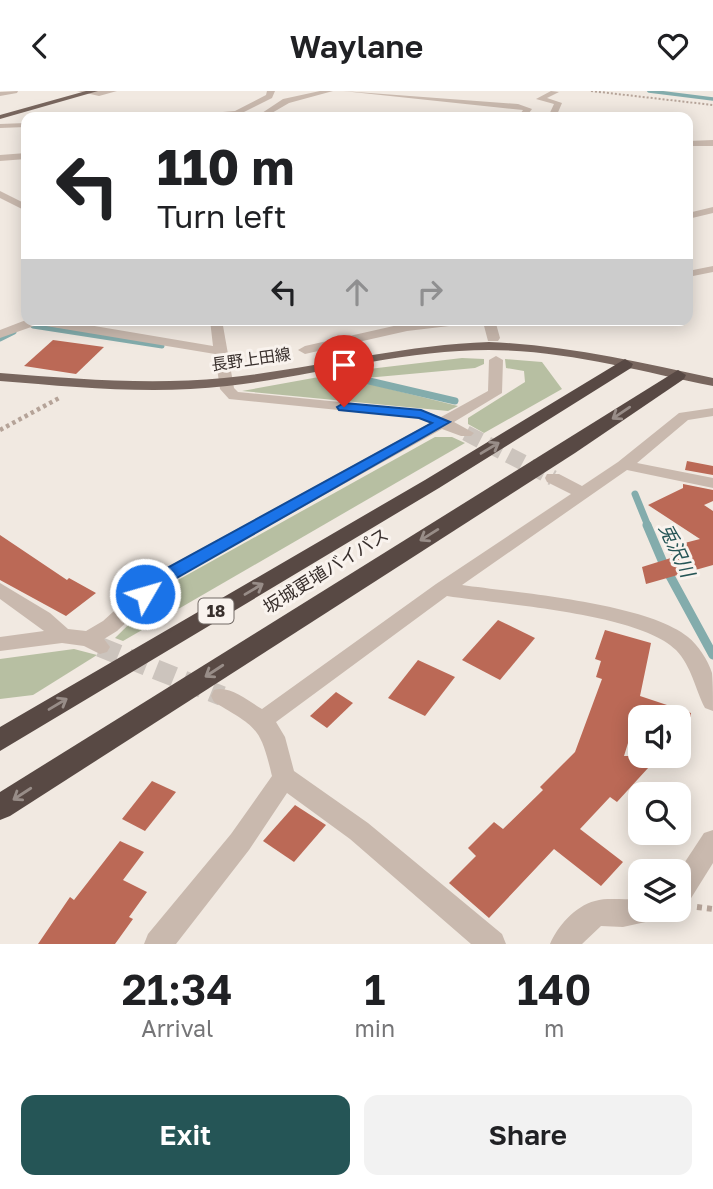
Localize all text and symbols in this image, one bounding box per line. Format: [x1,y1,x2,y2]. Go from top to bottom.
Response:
icon: back [21,27,59,65]
text: Waylane [290,27,423,65]
icon: heart [654,27,692,65]
text: 110 m [157,137,294,196]
icon: left [42,140,133,231]
text: Turn left [157,197,286,235]
icon: left [265,273,303,311]
icon: ahead [338,273,376,311]
icon: right [411,273,449,311]
pin [314,335,374,407]
street label: 長野上田線 [210,344,292,374]
icon: arrive [325,346,363,384]
one-way arrow [612,406,631,420]
one-way arrow [480,441,499,456]
water label: 兎沢川 [655,519,701,582]
street label: 坂城更埴バイパス [259,523,392,618]
one-way arrow [420,529,440,543]
position arrow [108,557,182,631]
one-way arrow [244,581,264,595]
road number: 18 [198,599,234,624]
one-way arrow [204,665,224,679]
one-way arrow [48,697,68,711]
map controls [628,705,691,922]
button: sound [628,705,691,768]
button: search [628,782,691,845]
one-way arrow [12,787,32,801]
button: layers [628,859,691,922]
text: 21:34 [122,964,233,1014]
text: 1 [364,964,385,1014]
text: 140 [517,964,591,1014]
text: Arrival [141,1014,213,1042]
text: min [355,1014,395,1042]
text: m [544,1014,564,1042]
button: Exit [21,1095,350,1175]
button: Share [364,1095,692,1175]

